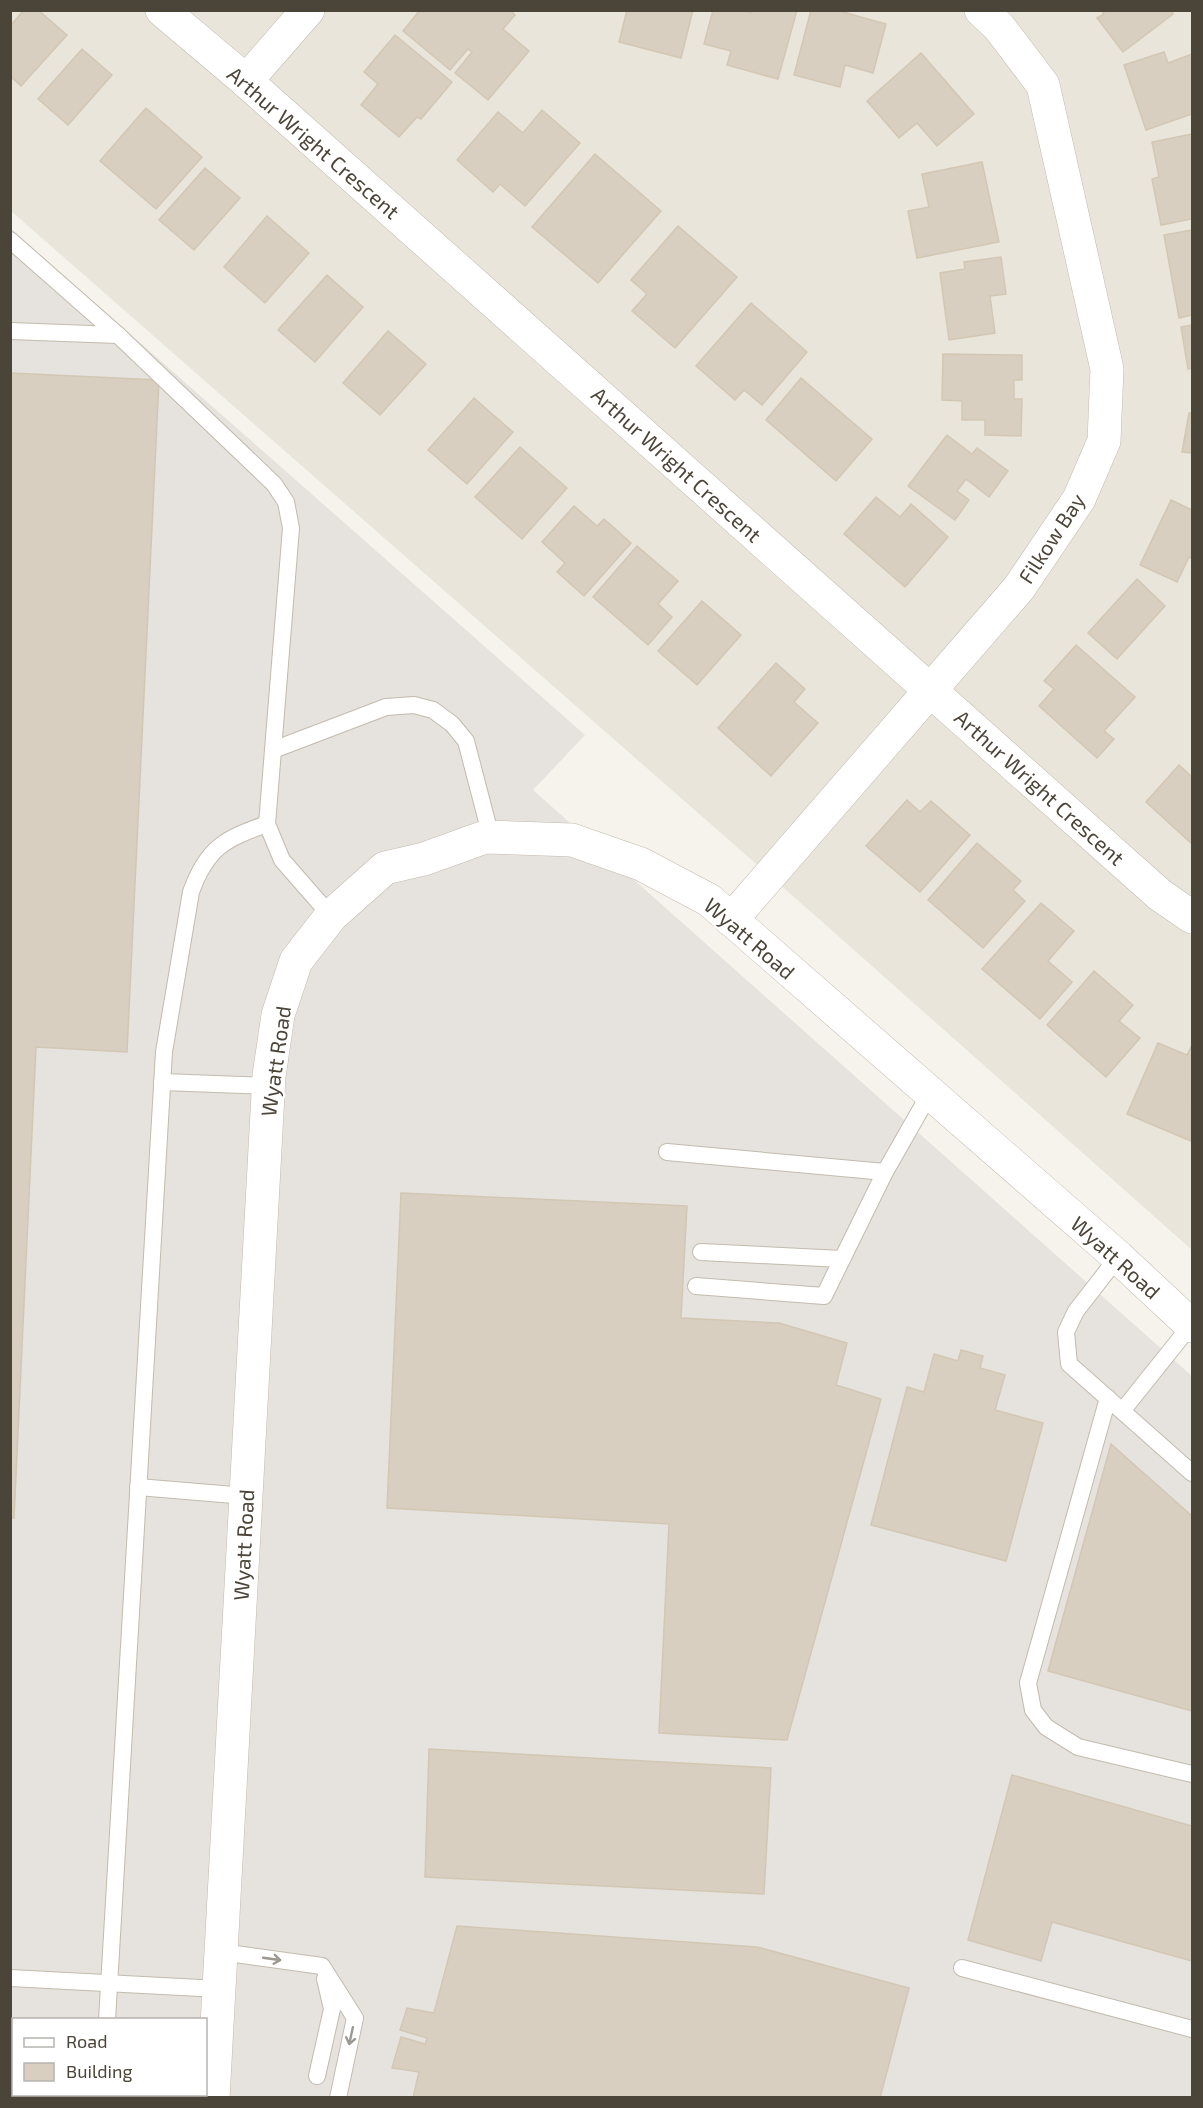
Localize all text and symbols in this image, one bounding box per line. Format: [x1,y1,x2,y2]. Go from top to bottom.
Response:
street label: Arthur Wright Crescent [223,61,405,223]
street label: Arthur Wright Crescent [587,381,767,547]
street label: Filkow Bay [1013,488,1089,588]
street label: Arthur Wright Crescent [950,704,1130,870]
street label: Wyatt Road [700,892,800,984]
street label: Wyatt Road [255,1004,295,1118]
street label: Wyatt Road [1066,1210,1166,1304]
street label: Wyatt Road [228,1489,258,1601]
one-way arrow [261,1954,281,1965]
legend [12,2018,207,2096]
one-way arrow [345,2026,356,2045]
text: Road [66,2030,107,2052]
text: Building [66,2060,133,2082]

